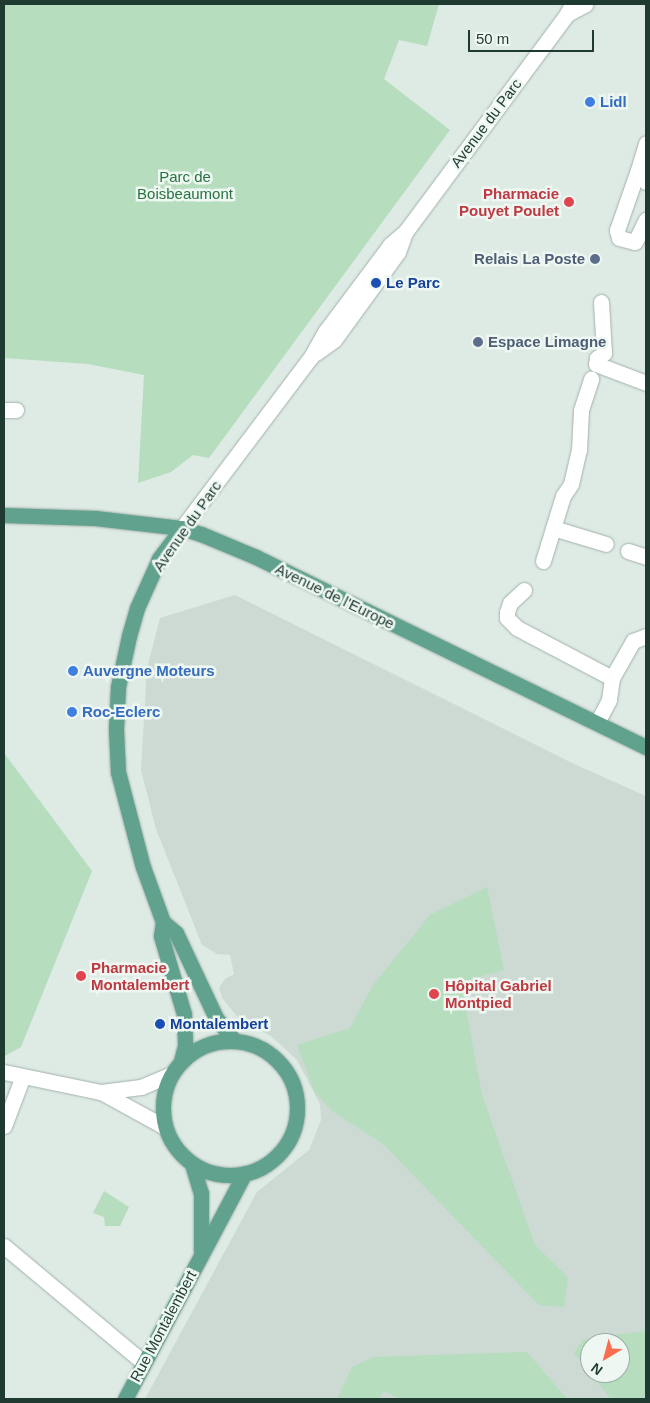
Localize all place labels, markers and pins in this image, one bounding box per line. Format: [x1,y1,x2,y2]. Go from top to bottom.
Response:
place label: Lidl [600,93,627,111]
marker: Lidl [584,96,596,108]
place label: Pharmacie Pouyet Poulet [459,184,559,219]
marker: Pharmacie Pouyet Poulet [563,196,575,208]
place label: Relais La Poste [474,250,585,268]
marker: Relais La Poste [589,253,601,265]
place label: Le Parc [386,274,440,292]
marker: Le Parc [370,277,382,289]
place label: Espace Limagne [488,333,606,351]
marker: Espace Limagne [472,336,484,348]
place label: Auvergne Moteurs [83,662,215,680]
marker: Auvergne Moteurs [67,665,79,677]
place label: Roc-Eclerc [82,703,160,721]
marker: Roc-Eclerc [66,706,78,718]
place label: Pharmacie Montalembert [91,958,189,993]
marker: Pharmacie Montalembert [75,970,87,982]
place label: Hôpital Gabriel Montpied [445,976,552,1011]
marker: Hôpital Gabriel Montpied [427,987,441,1001]
place label: Montalembert [170,1015,268,1033]
marker: Montalembert [154,1018,166,1030]

